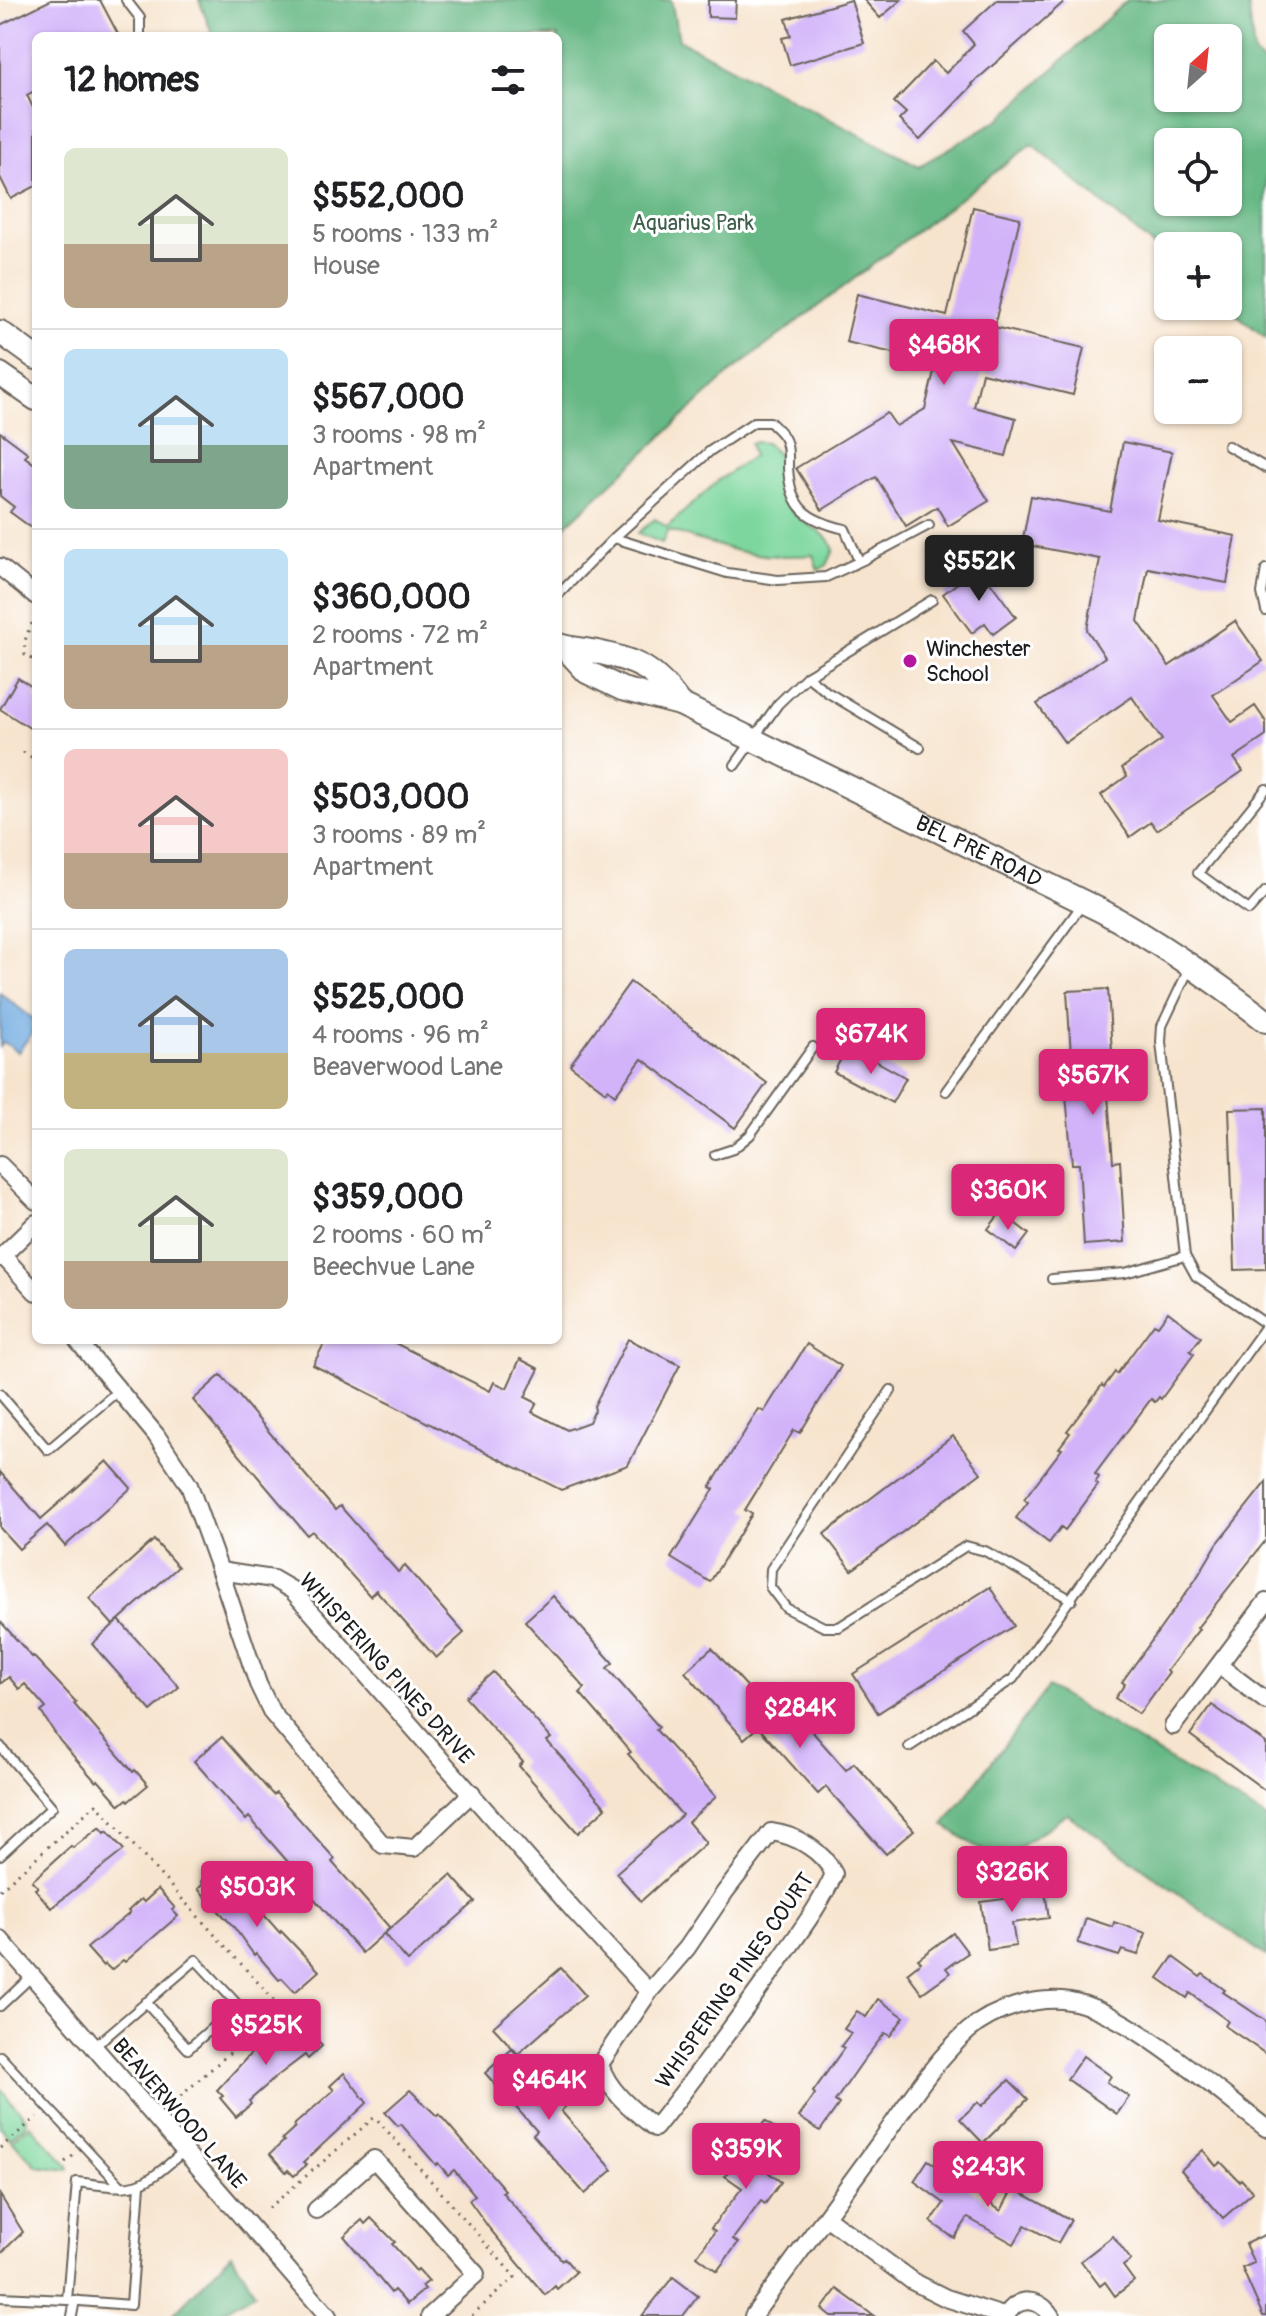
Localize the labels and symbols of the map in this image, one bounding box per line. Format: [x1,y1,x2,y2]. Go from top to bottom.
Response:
north arrow [1154,24,1242,112]
park label: Aquarius Park [632,209,754,237]
pin: $468K [888,319,1000,387]
pin: $552K [923,535,1035,603]
place label: Winchester School [926,635,1031,688]
marker: Winchester School [901,652,919,670]
street label: BEL PRE ROAD [911,809,1046,894]
pin: $674K [815,1008,927,1076]
pin: $567K [1037,1049,1149,1117]
pin: $360K [952,1164,1064,1232]
street label: WHISPERING PINES DRIVE [293,1567,480,1770]
pin: $284K [744,1682,856,1750]
pin: $326K [956,1846,1068,1914]
pin: $503K [201,1861,313,1929]
street label: WHISPERING PINES COURT [650,1867,820,2094]
pin: $525K [210,1999,322,2067]
street label: BEAVERWOOD LANE [106,2032,252,2195]
pin: $464K [493,2054,605,2122]
pin: $359K [690,2123,802,2191]
pin: $243K [932,2141,1044,2209]

